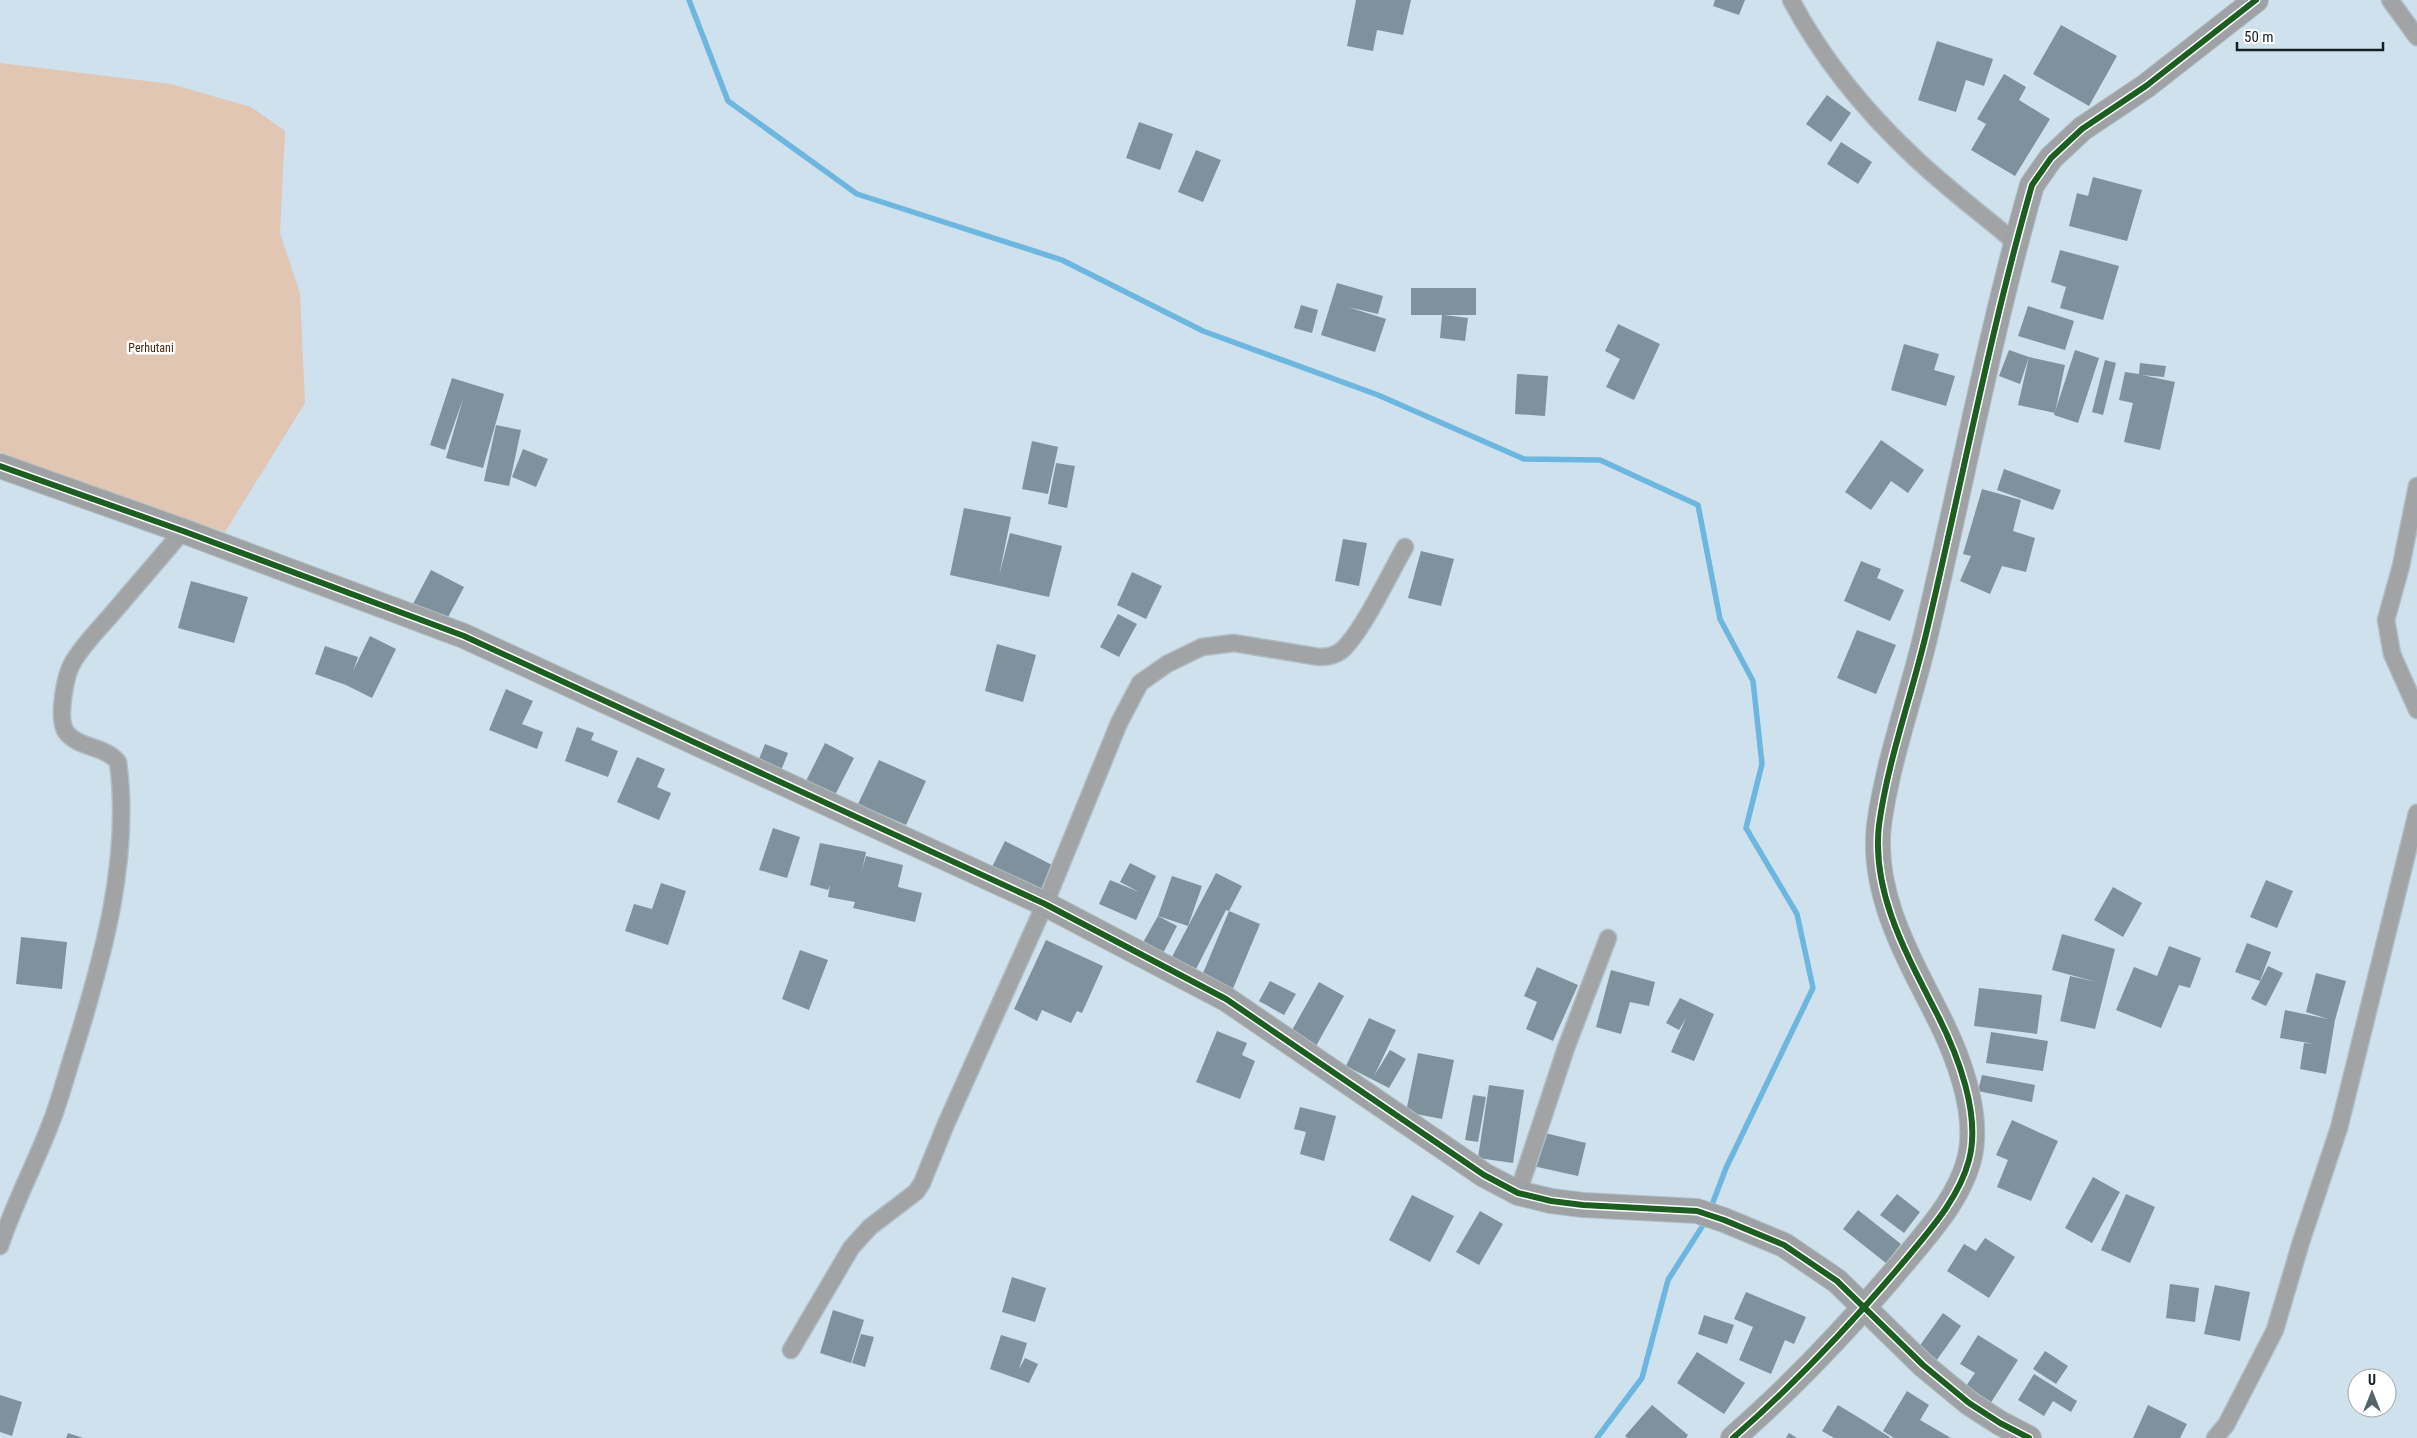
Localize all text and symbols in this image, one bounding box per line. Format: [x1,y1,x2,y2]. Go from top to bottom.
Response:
scale bar [2237,20,2383,52]
text: 50 m [2244,28,2274,46]
park label: Perhutani [128,341,174,355]
north arrow [2347,1368,2397,1418]
text: U [2368,1372,2376,1388]

